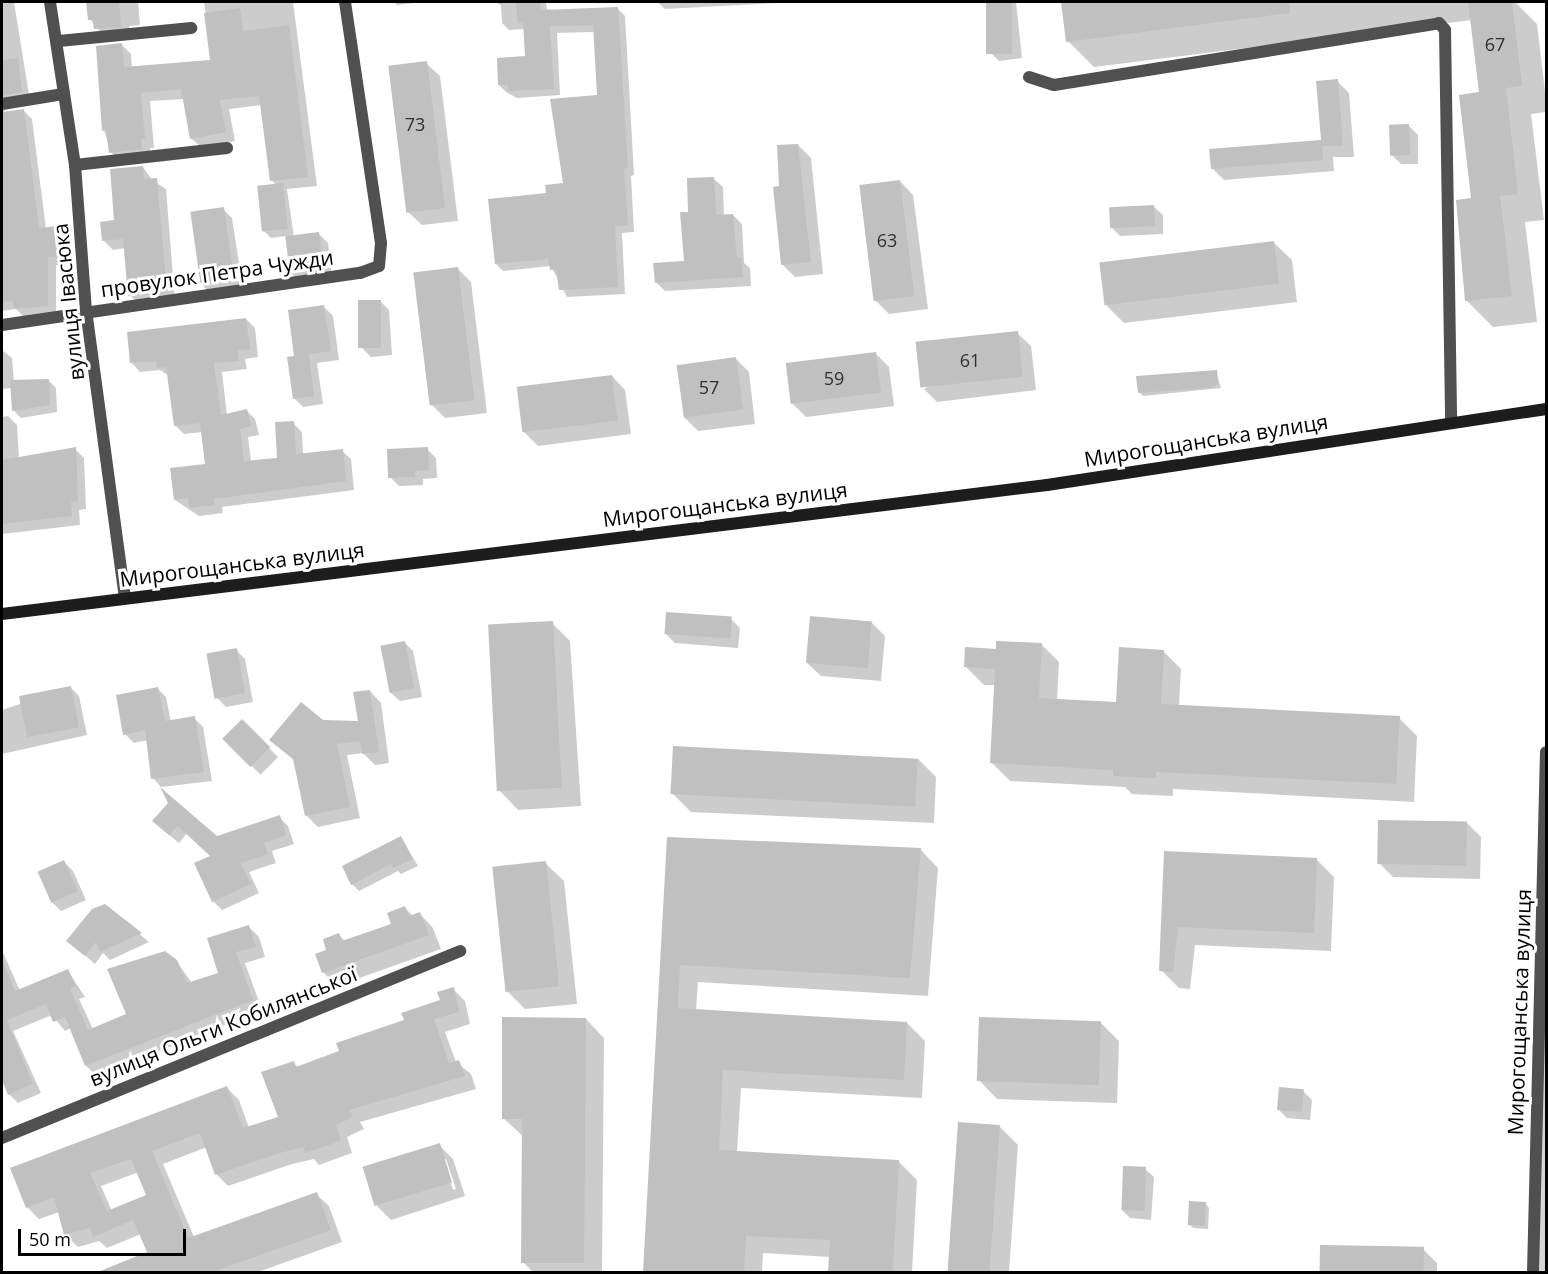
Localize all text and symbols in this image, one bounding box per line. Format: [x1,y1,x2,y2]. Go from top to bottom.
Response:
house number: 67 [1485,33,1505,55]
house number: 73 [405,113,425,135]
street label: вулиця Івасюка [47,222,89,382]
house number: 63 [877,229,897,251]
street label: провулок Петра Чужди [99,244,335,302]
house number: 61 [960,349,980,371]
house number: 59 [824,367,844,389]
house number: 57 [699,376,719,398]
street label: Мирогощанська вулиця [1082,408,1330,472]
street label: Мирогощанська вулиця [601,476,849,532]
street label: Мирогощанська вулиця [118,536,366,592]
street label: Мирогощанська вулиця [1502,888,1536,1136]
street label: вулиця Ольги Кобилянської [86,961,360,1091]
scale bar [21,1217,189,1255]
text: 50 m [29,1227,71,1251]

